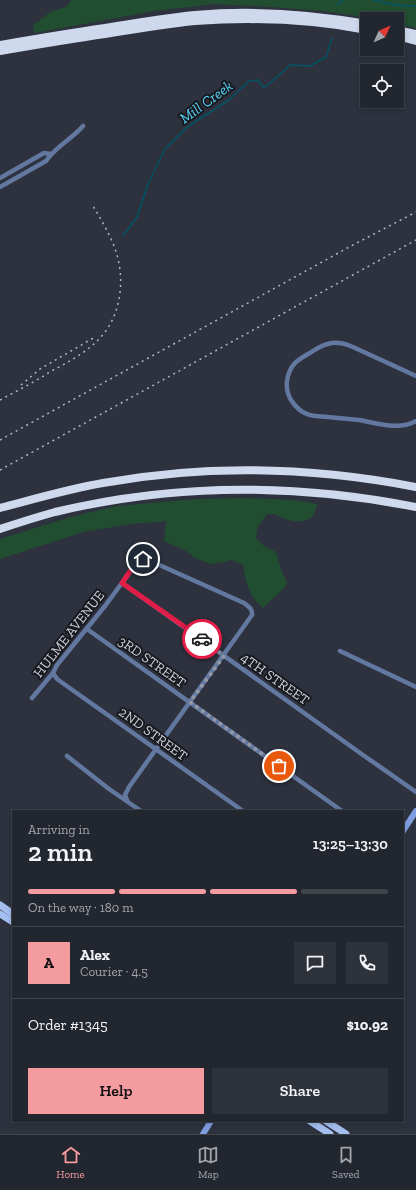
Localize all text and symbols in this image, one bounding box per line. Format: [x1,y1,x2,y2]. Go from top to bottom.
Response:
north arrow [360,12,404,56]
map controls [360,12,404,108]
button: locate [360,64,404,108]
water label: Mill Creek [176,77,236,127]
pin [126,542,160,576]
icon: home [132,548,154,570]
street label: HULME AVENUE [30,587,108,681]
courier [182,619,222,659]
icon: car [191,628,213,650]
street label: 3RD STREET [115,633,189,692]
street label: 4TH STREET [238,649,313,709]
street label: 2ND STREET [115,703,191,765]
pin [262,749,296,783]
icon: bag [268,755,290,777]
text: Arriving in [28,822,90,837]
text: 13:25–13:30 [313,835,388,853]
text: 2 min [28,836,92,868]
text: On the way · 180 m [28,900,133,915]
button: chat [294,942,336,984]
button: phone [346,942,388,984]
text: Alex [80,946,110,964]
text: A [44,954,54,972]
text: Courier · 4.5 [80,964,148,979]
text: Order #1345 [28,1016,108,1034]
text: $10.92 [346,1016,388,1034]
button: Help [28,1068,204,1114]
button: Share [212,1068,388,1114]
tab: Home [56,1144,85,1181]
tab: Map [197,1144,219,1181]
tab: Saved [332,1144,360,1181]

